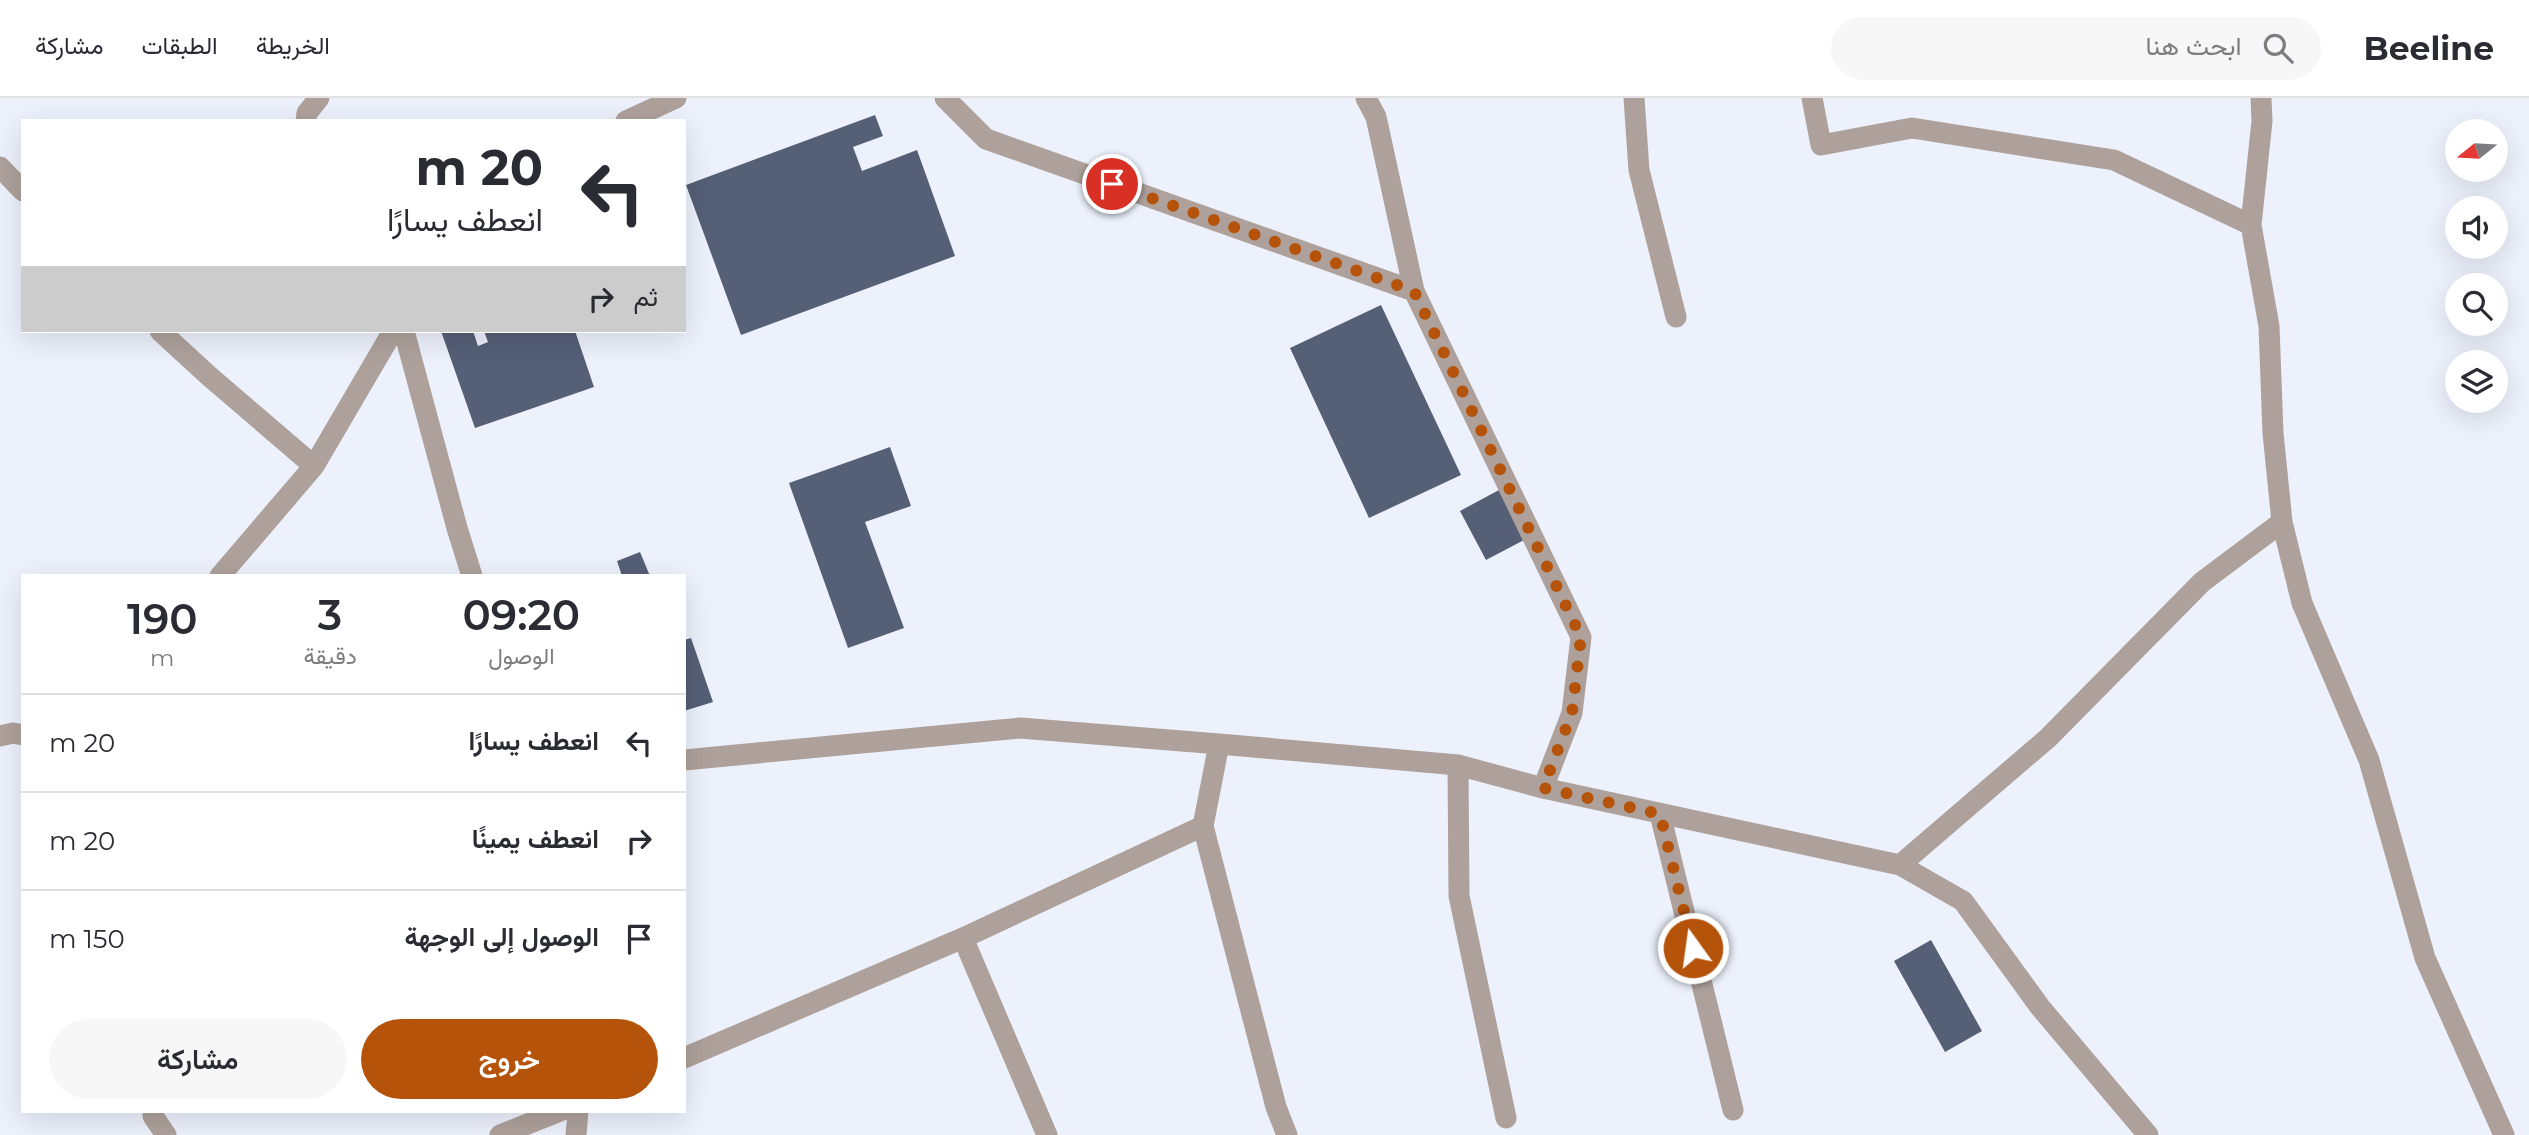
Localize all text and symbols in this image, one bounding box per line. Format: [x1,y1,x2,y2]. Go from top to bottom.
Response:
search box [1831,17,2321,80]
text: Beeline [2363,28,2494,68]
icon: search [2259,29,2297,67]
text: ابحث هنا [2145,30,2241,62]
text: مشاركة [35,31,103,60]
text: الطبقات [141,31,218,60]
text: الخريطة [256,31,330,60]
north arrow [2445,119,2508,182]
map controls [2445,119,2508,413]
text: 20 m [416,138,543,197]
icon: left [567,147,658,238]
pin [1082,154,1142,214]
icon: arrive [1093,165,1131,203]
button: sound [2445,196,2508,259]
text: انعطف يسارًا [387,200,543,239]
button: search [2445,273,2508,336]
icon: right [582,280,620,318]
text: ثم [634,281,658,313]
button: layers [2445,350,2508,413]
text: 3 [318,589,342,641]
text: 09:20 [463,589,580,641]
text: 190 [127,593,198,645]
text: دقيقة [303,642,357,670]
text: الوصول [488,642,555,670]
text: m [150,644,174,672]
icon: left [620,724,658,762]
text: انعطف يسارًا [469,725,599,757]
text: 20 m [49,727,115,759]
icon: right [620,822,658,860]
text: انعطف يمينًا [472,823,599,855]
text: 20 m [49,825,115,857]
position arrow [1656,911,1730,985]
icon: arrive [620,920,658,958]
text: الوصول إلى الوجهة [405,921,599,953]
text: 150 m [49,923,125,955]
button: مشاركة [49,1019,347,1099]
button: خروج [361,1019,658,1099]

